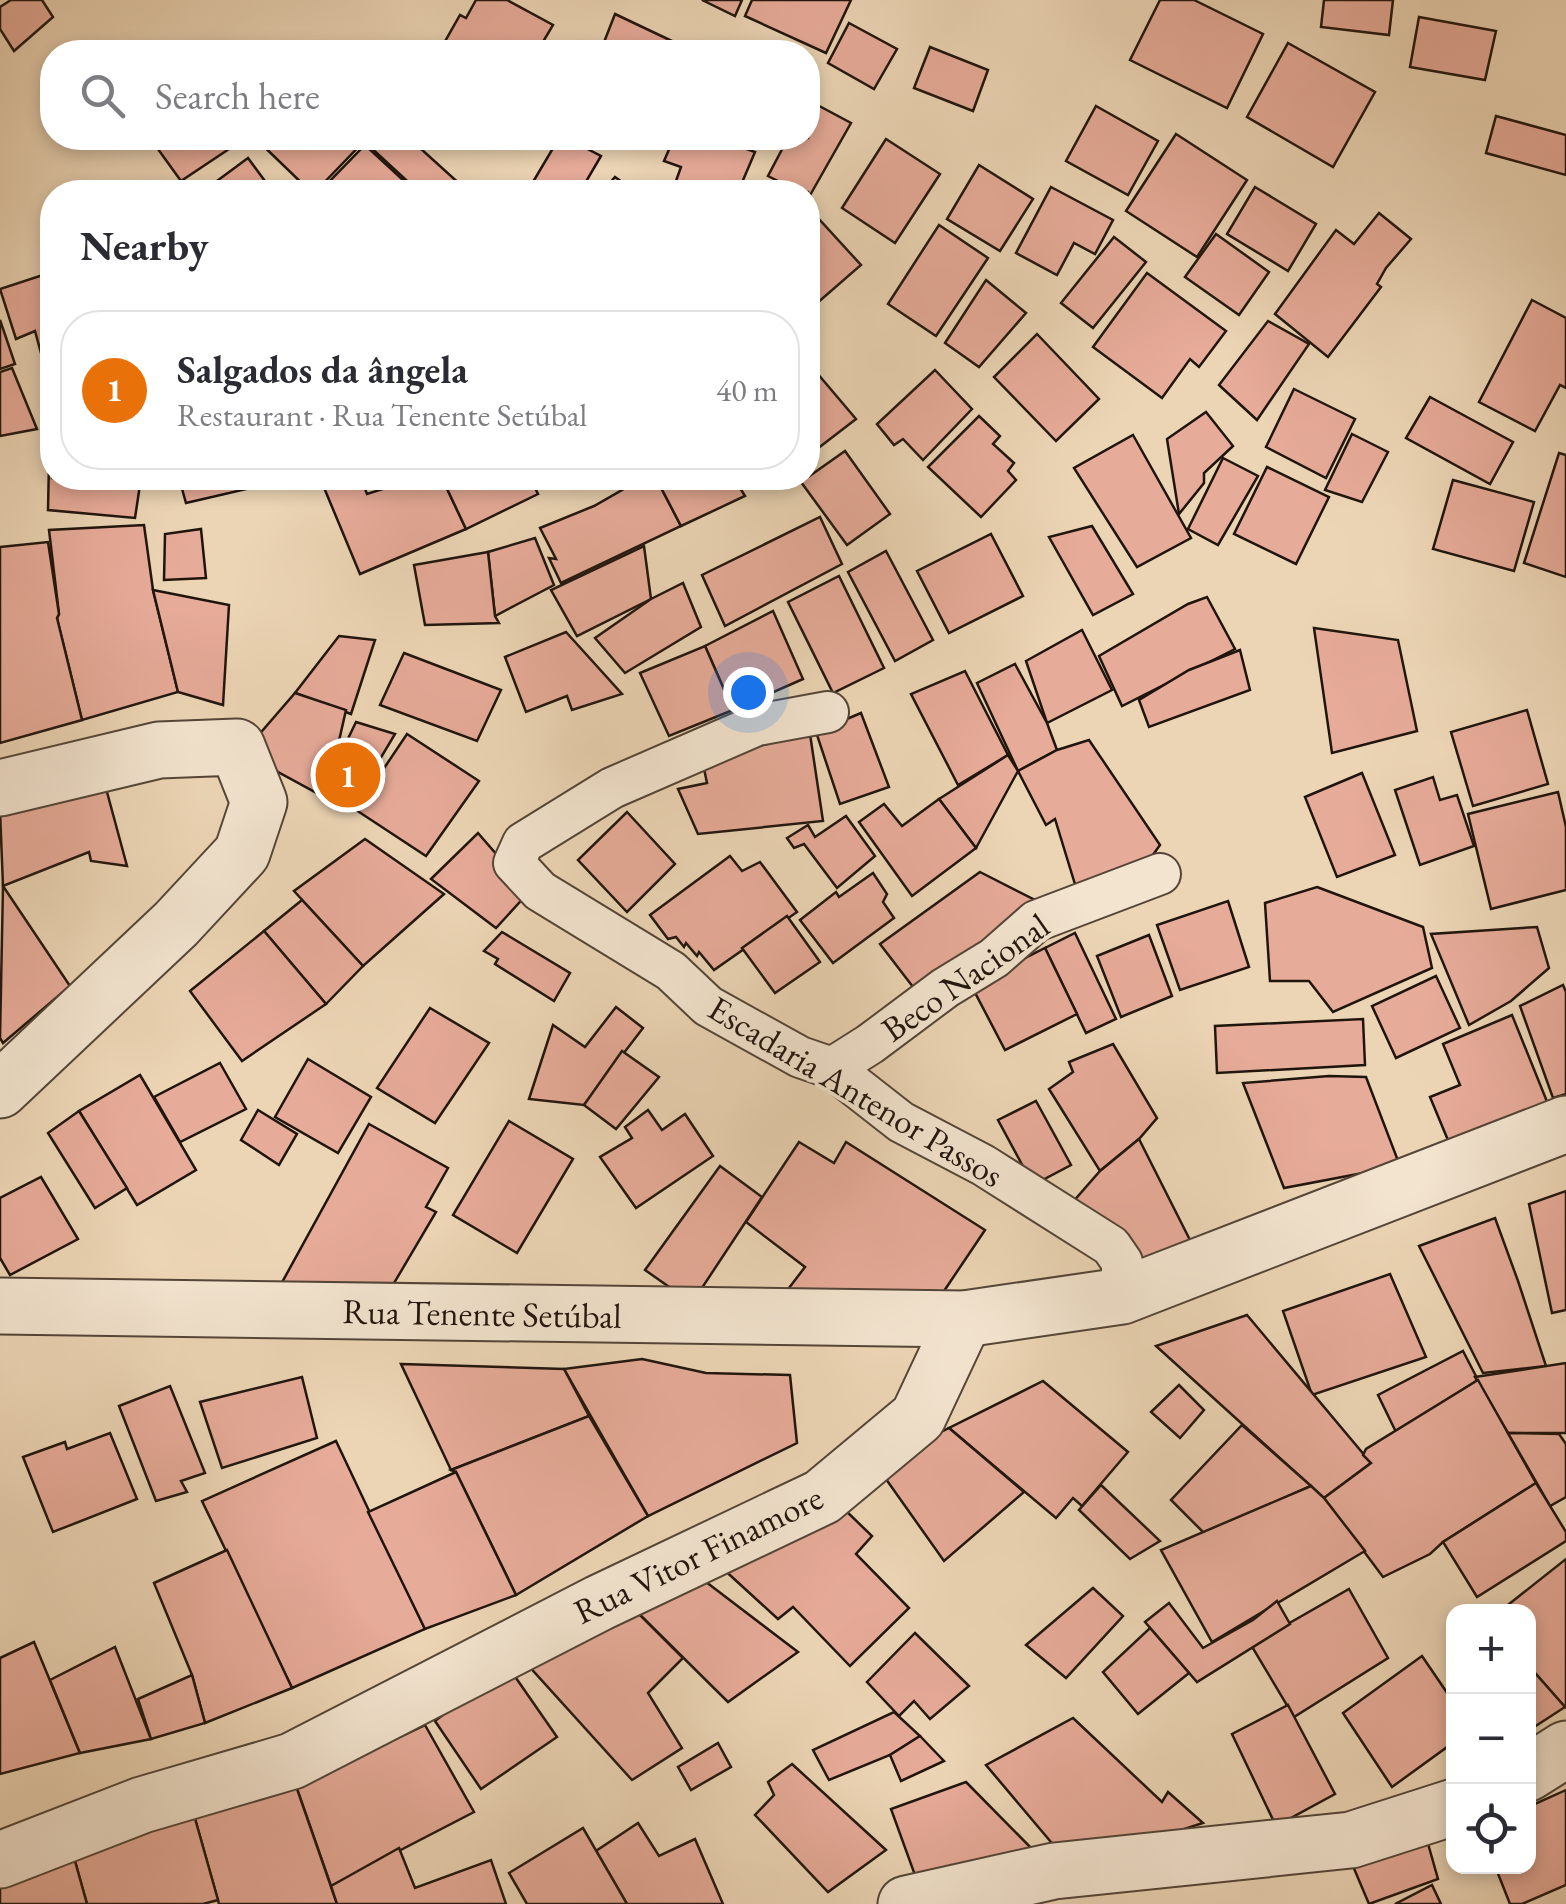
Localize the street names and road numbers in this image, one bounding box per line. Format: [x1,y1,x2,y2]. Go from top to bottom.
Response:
street label: Beco Nacional [872,903,1058,1051]
street label: Escadaria Antenor Passos [700,985,1012,1197]
street label: Rua Tenente Setúbal [342,1288,622,1338]
street label: Rua Vitor Finamore [566,1474,830,1634]

